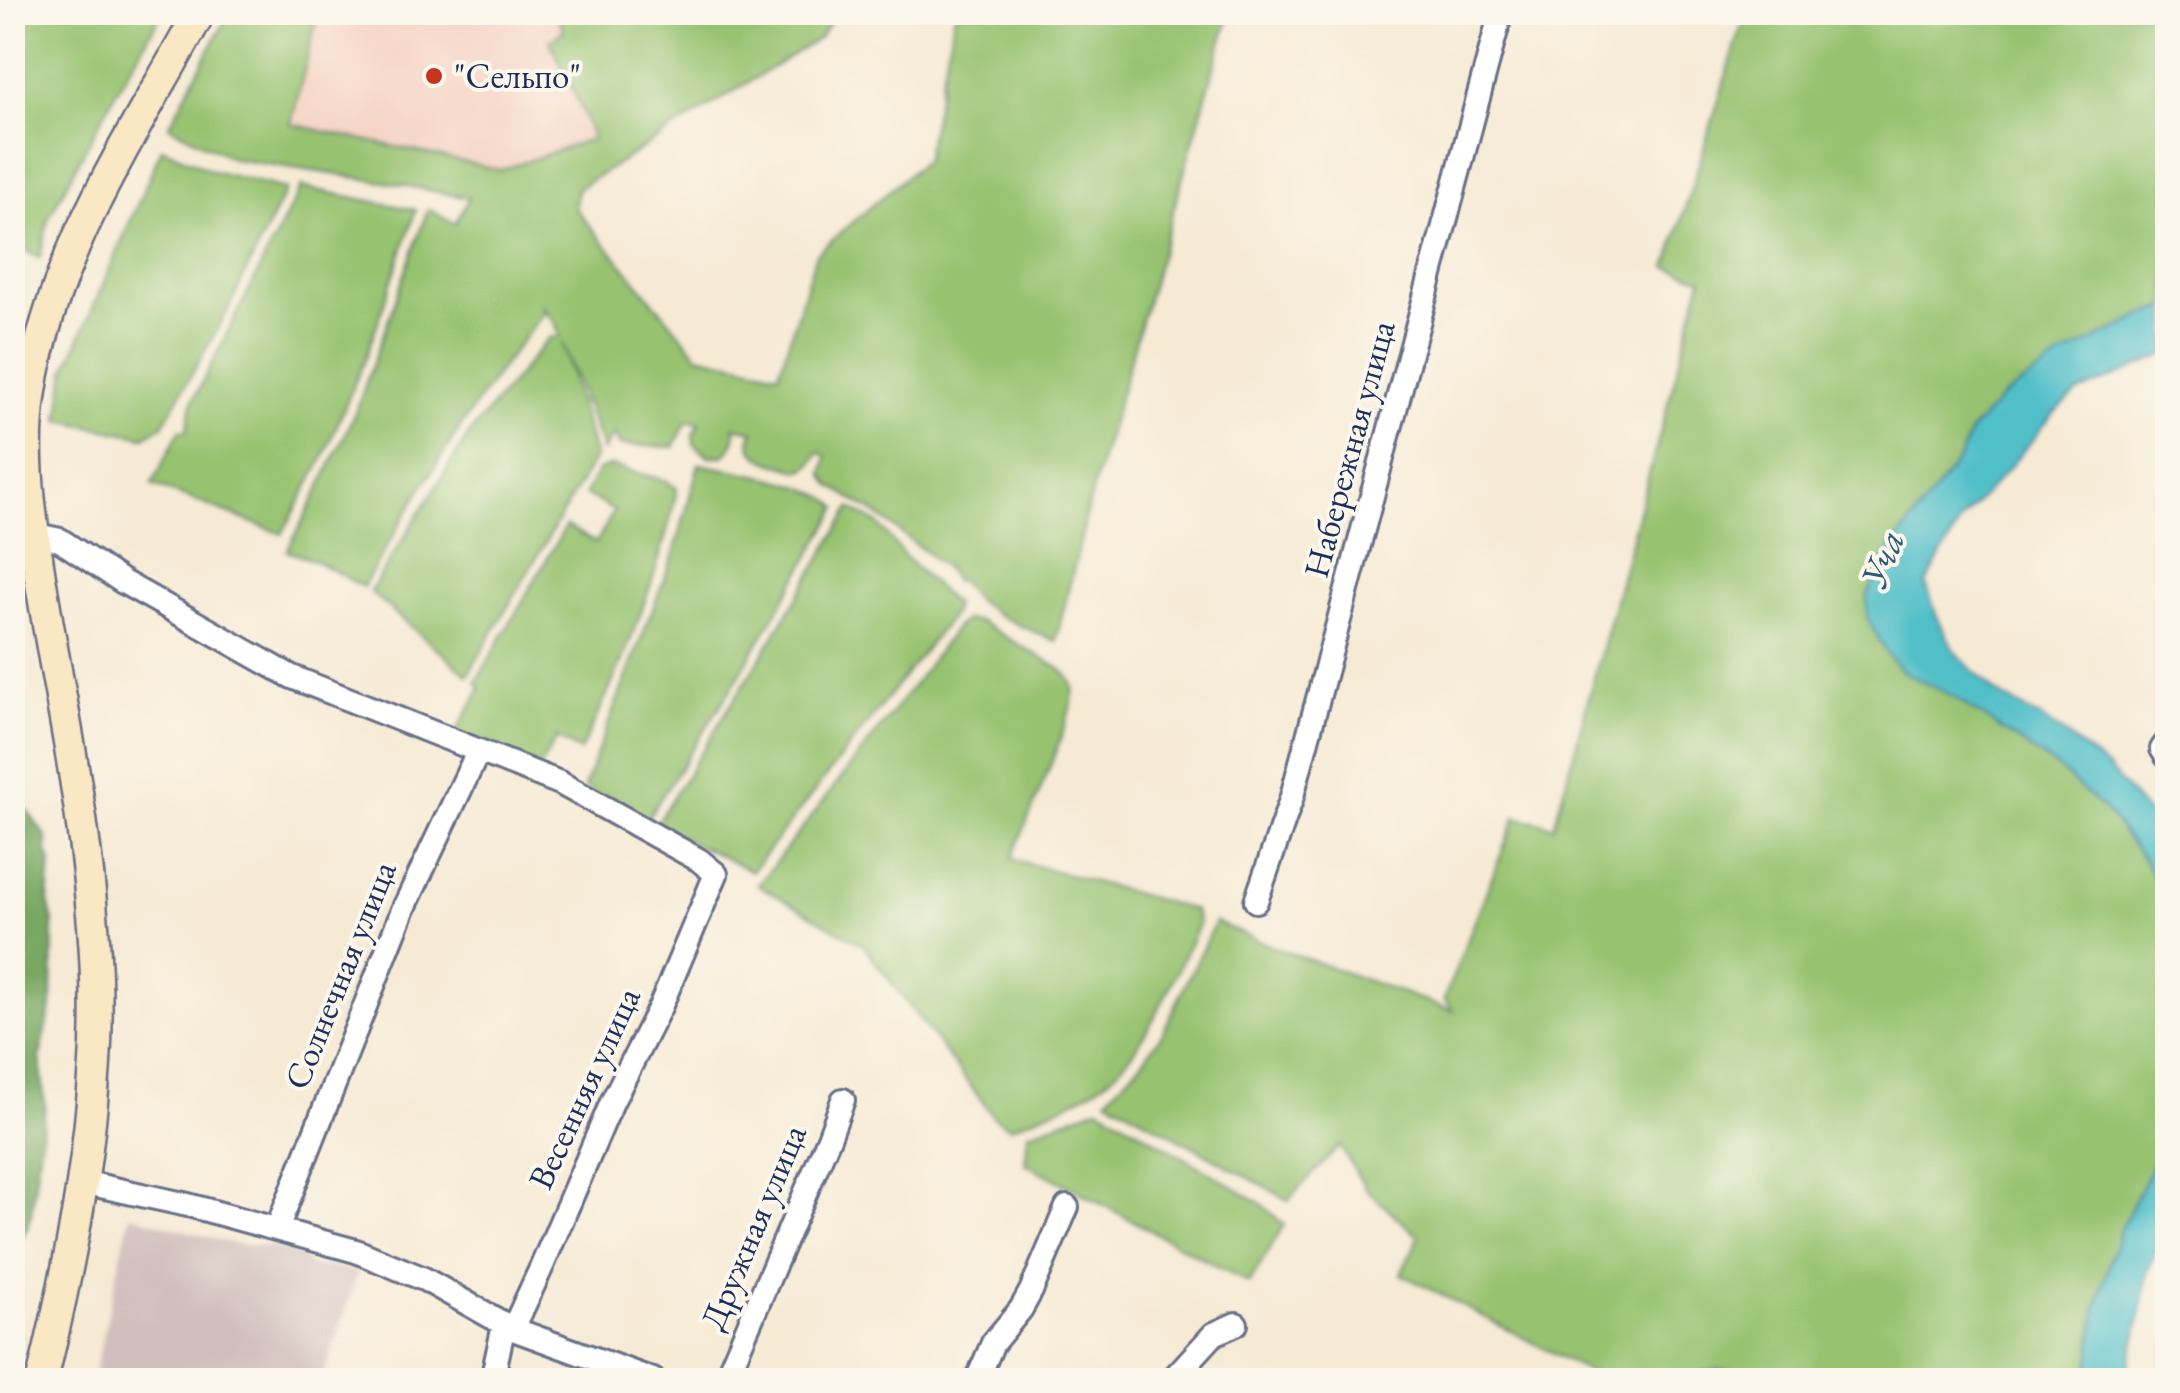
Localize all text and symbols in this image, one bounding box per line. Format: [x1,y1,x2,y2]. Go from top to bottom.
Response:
place label: "Сельпо" [454,53,581,98]
marker: "Сельпо" [423,65,445,87]
street label: Набережная улица [1293,315,1405,583]
water label: Уча [1848,523,1915,595]
street label: Солнечная улица [273,854,407,1096]
street label: Весенняя улица [517,980,651,1196]
street label: Дружная улица [689,1117,817,1337]

